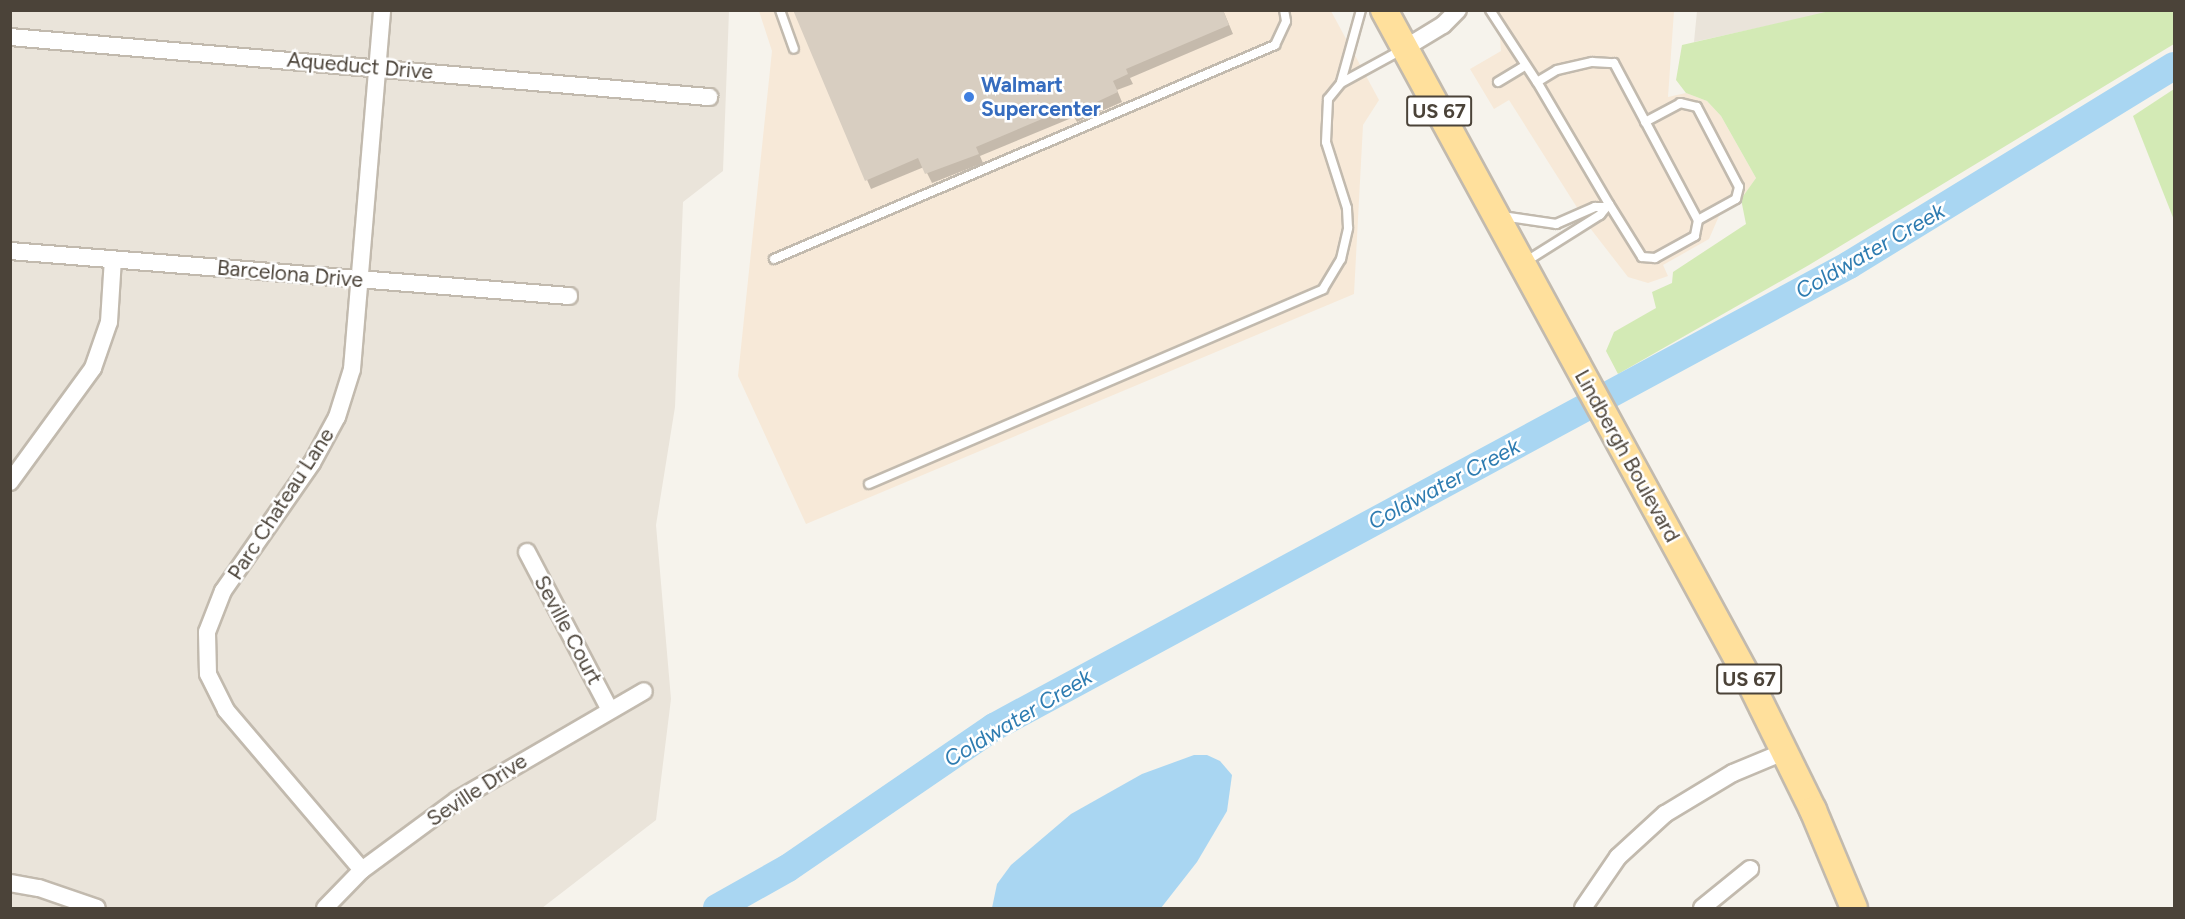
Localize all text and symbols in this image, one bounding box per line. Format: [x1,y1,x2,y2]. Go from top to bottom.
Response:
street label: Aqueduct Drive [286,47,434,85]
place label: Walmart Supercenter [981,72,1101,122]
marker: Walmart Supercenter [962,90,976,104]
road number: US 67 [1406,94,1472,128]
water label: Coldwater Creek [1791,198,1949,304]
street label: Barcelona Drive [216,255,364,293]
street label: Lindbergh Boulevard [1569,365,1685,547]
street label: Parc Chateau Lane [223,423,339,585]
water label: Coldwater Creek [1364,433,1524,535]
street label: Seville Court [529,571,607,689]
road number: US 67 [1716,662,1782,696]
water label: Coldwater Creek [939,663,1097,773]
street label: Seville Drive [422,748,532,832]

